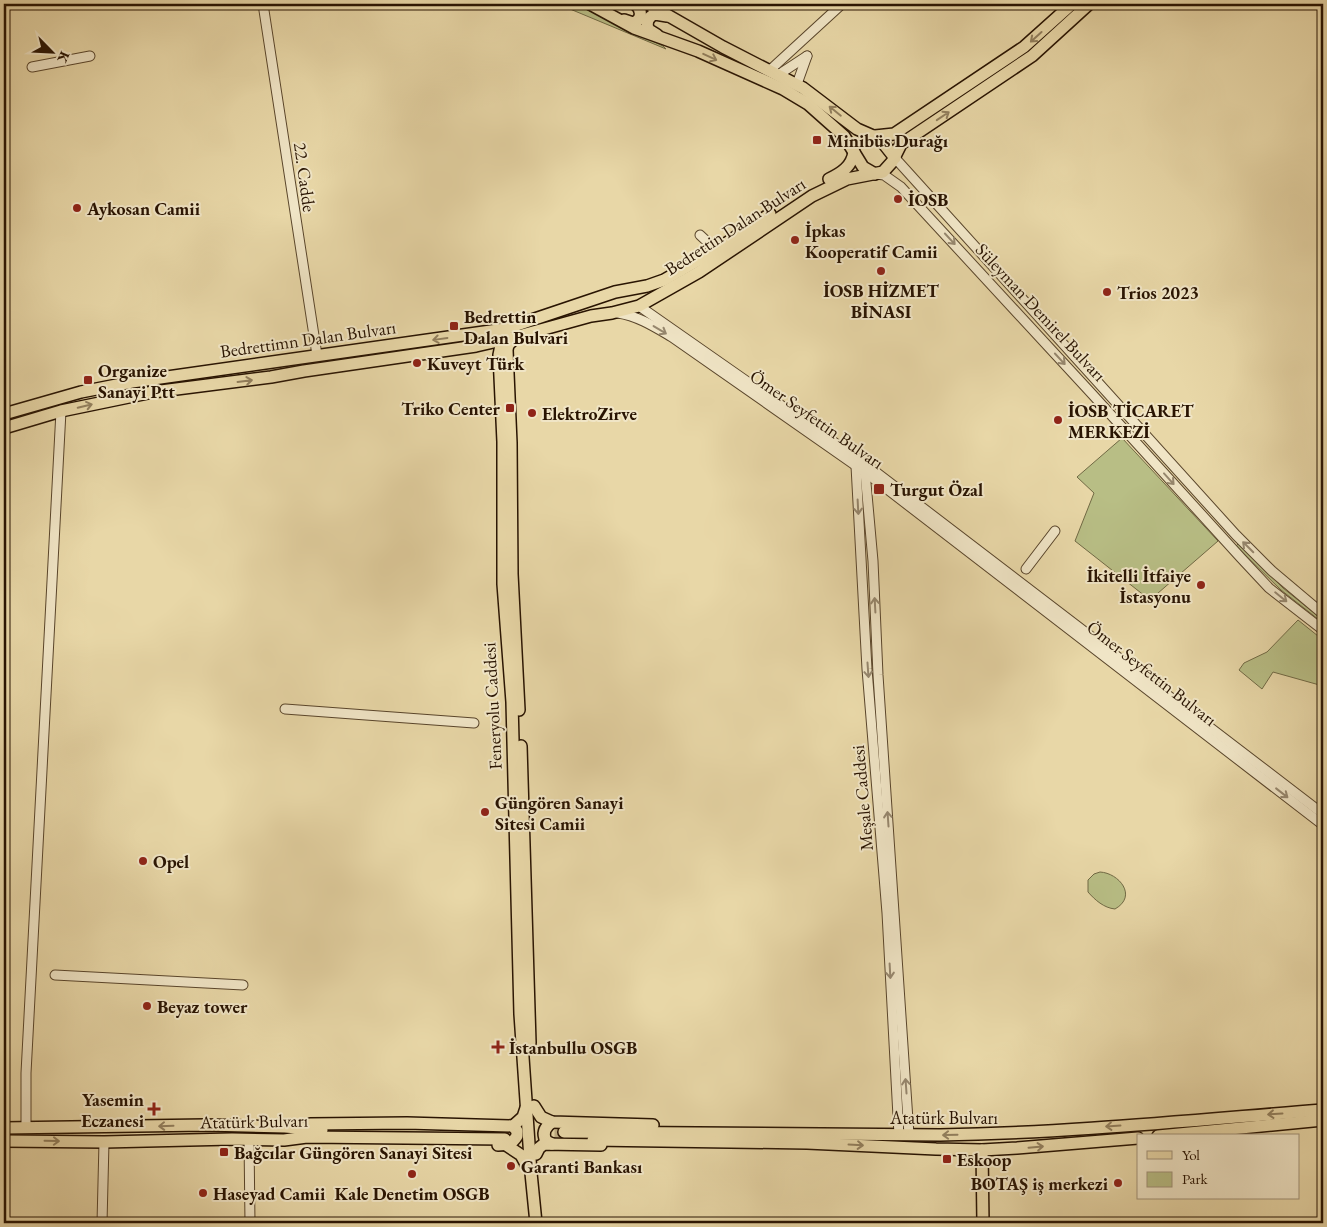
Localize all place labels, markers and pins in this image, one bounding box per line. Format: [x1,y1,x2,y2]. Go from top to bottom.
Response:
place label: Minibüs Durağı [827,129,949,152]
marker: Minibüs Durağı [811,134,823,146]
place label: İOSB [908,188,948,211]
marker: İOSB [892,193,904,205]
place label: Aykosan Camii [86,197,201,220]
marker: Aykosan Camii [71,202,83,214]
place label: İpkas Kooperatif Camii [805,219,938,263]
marker: İpkas Kooperatif Camii [789,234,801,246]
marker: İOSB HİZMET BİNASI [875,265,887,277]
place label: İOSB HİZMET BİNASI [823,279,939,323]
place label: Trios 2023 [1117,281,1199,304]
marker: Trios 2023 [1101,286,1113,298]
place label: Bedrettin Dalan Bulvari [464,305,569,349]
marker: Bedrettin Dalan Bulvari [448,320,460,332]
place label: Kuveyt Türk [427,352,525,375]
marker: Kuveyt Türk [411,357,423,369]
place label: Organize Sanayi Ptt [98,359,175,403]
marker: Organize Sanayi Ptt [82,374,94,386]
place label: Triko Center [401,397,501,420]
place label: İOSB TİCARET MERKEZİ [1068,399,1194,443]
marker: Triko Center [504,402,516,414]
place label: ElektroZirve [542,402,637,425]
marker: ElektroZirve [526,407,538,419]
marker: İOSB TİCARET MERKEZİ [1052,414,1064,426]
place label: Turgut Özal [890,478,983,501]
marker: Turgut Özal [872,482,886,496]
place label: İkitelli İtfaiye İstasyonu [1087,564,1191,608]
marker: İkitelli İtfaiye İstasyonu [1195,579,1207,591]
place label: Güngören Sanayi Sitesi Camii [495,791,624,835]
marker: Güngören Sanayi Sitesi Camii [479,806,491,818]
place label: Opel [153,850,189,873]
marker: Opel [137,855,149,867]
place label: Beyaz tower [157,995,248,1018]
marker: Beyaz tower [141,1000,153,1012]
place label: İstanbullu OSGB [509,1036,637,1059]
marker: İstanbullu OSGB [491,1040,505,1054]
place label: Yasemin Eczanesi [81,1088,145,1132]
marker: Yasemin Eczanesi [148,1103,160,1115]
place label: Bağcılar Güngören Sanayi Sitesi [234,1141,473,1164]
marker: Bağcılar Güngören Sanayi Sitesi [218,1146,230,1158]
place label: Eskoop [957,1148,1011,1171]
marker: Eskoop [941,1153,953,1165]
place label: Garanti Bankası [521,1155,643,1178]
marker: Garanti Bankası [505,1160,517,1172]
marker: Kale Denetim OSGB [406,1168,418,1180]
place label: BOTAŞ iş merkezi [971,1172,1109,1195]
marker: BOTAŞ iş merkezi [1112,1177,1124,1189]
place label: Haseyad Camii [213,1182,326,1205]
place label: Kale Denetim OSGB [335,1182,489,1205]
marker: Haseyad Camii [197,1187,209,1199]

